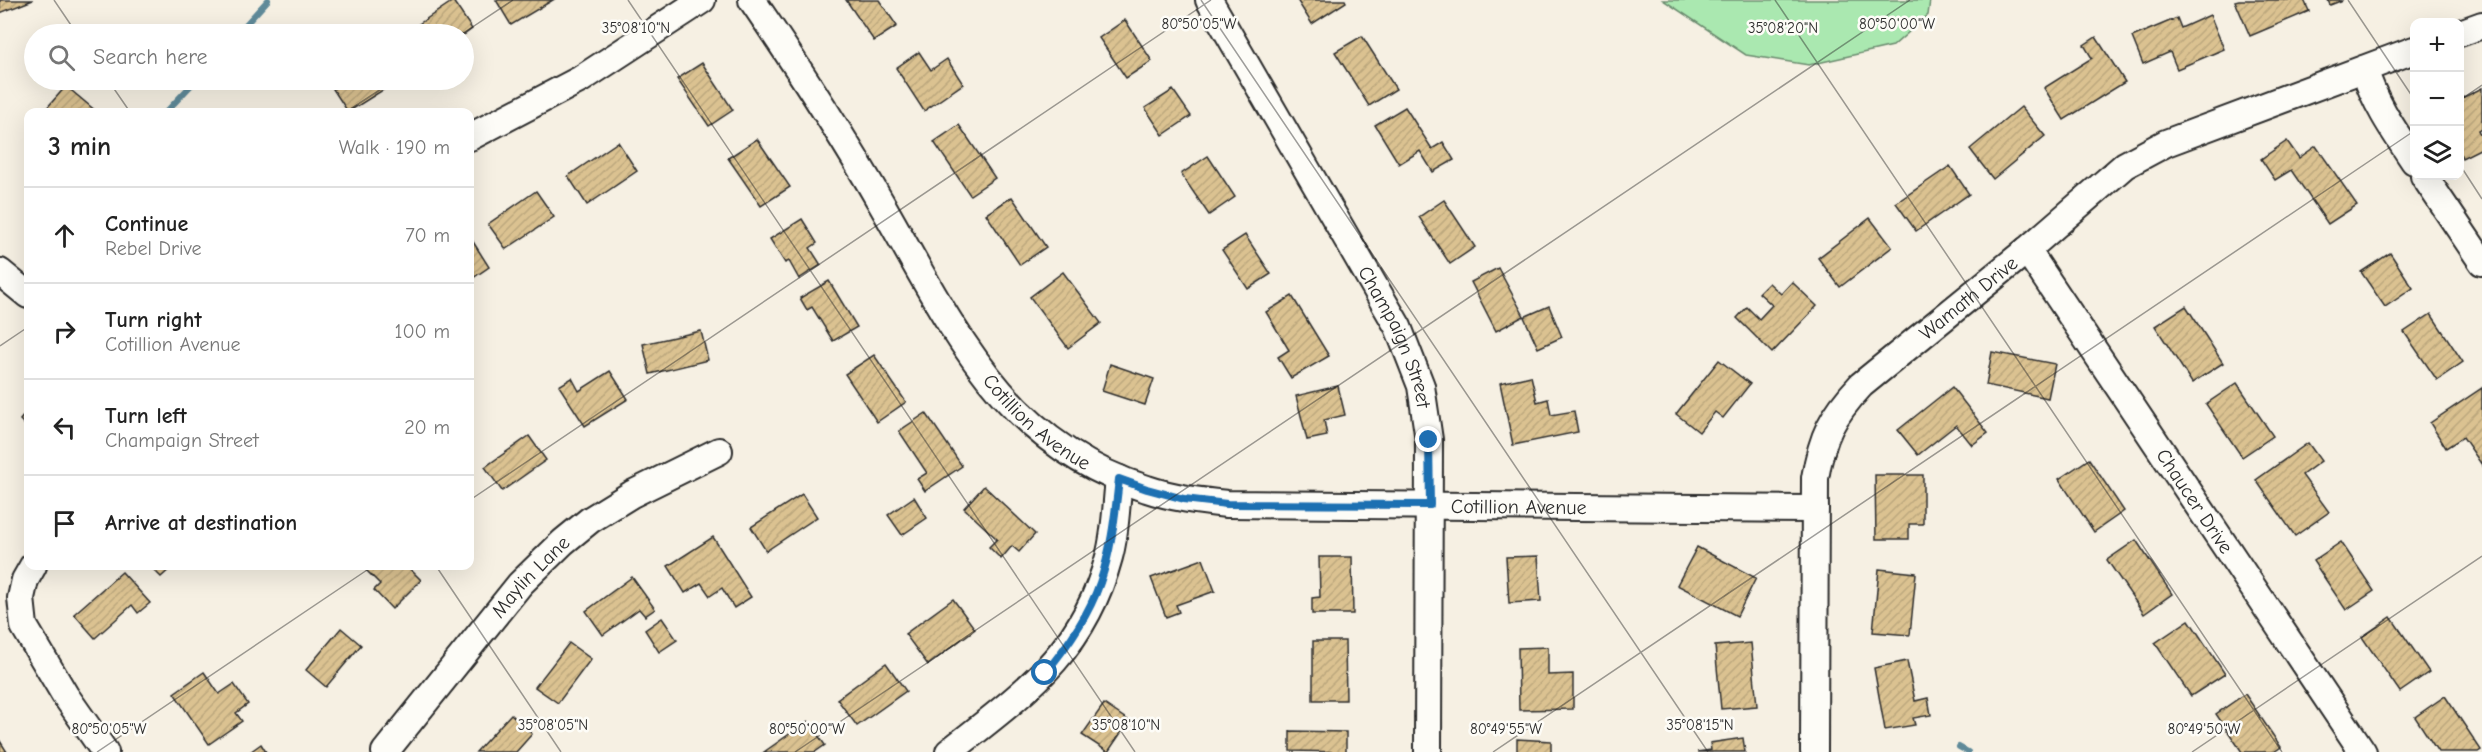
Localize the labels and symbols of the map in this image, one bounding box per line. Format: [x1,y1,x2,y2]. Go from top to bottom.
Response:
text: 80°50'05"W [1161,15,1237,33]
text: 80°50'00"W [1859,15,1935,33]
text: 35°08'10"N [602,19,670,37]
text: 35°08'20"N [1748,19,1818,37]
street label: Wamath Drive [1915,252,2022,345]
street label: Champaign Street [1353,262,1435,411]
street label: Cotillion Avenue [978,370,1094,475]
route end [1415,426,1441,452]
street label: Chaucer Drive [2151,445,2238,558]
street label: Cotillion Avenue [1451,495,1587,519]
street label: Maylin Lane [487,531,574,622]
route start [1031,659,1057,685]
text: 35°08'05"N [518,716,588,734]
text: 35°08'10"N [1092,716,1160,734]
text: 35°08'15"N [1666,716,1734,734]
text: 80°50'05"W [71,720,147,738]
text: 80°50'00"W [769,720,845,738]
text: 80°49'55"W [1470,720,1542,738]
text: 80°49'50"W [2167,720,2241,738]

